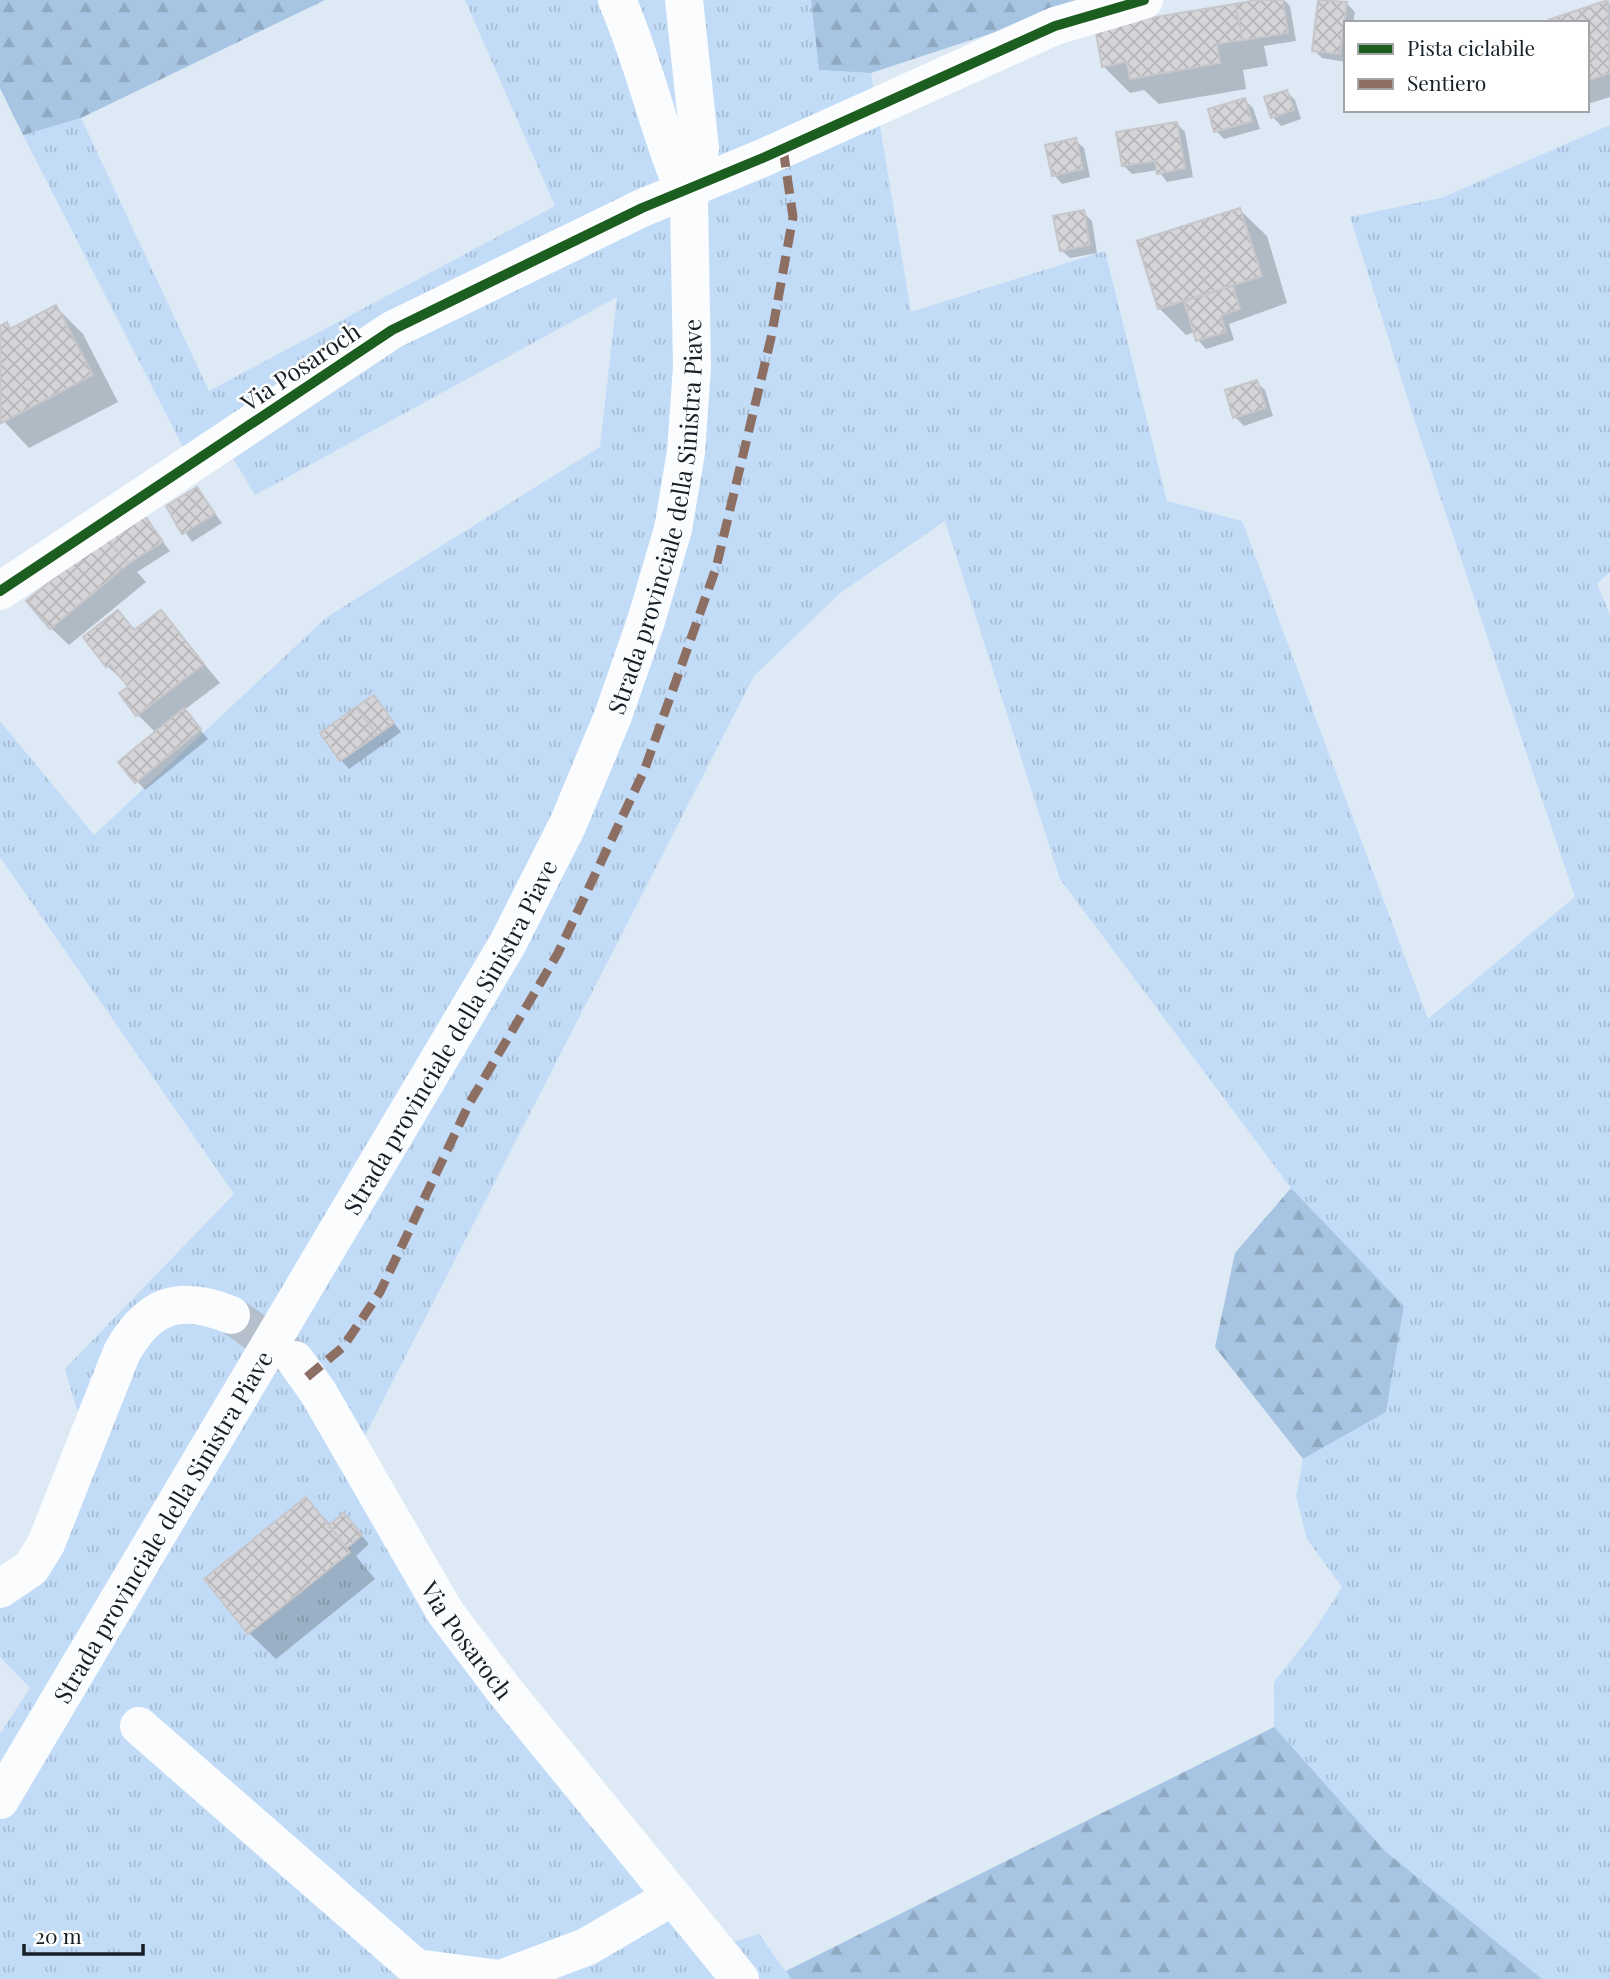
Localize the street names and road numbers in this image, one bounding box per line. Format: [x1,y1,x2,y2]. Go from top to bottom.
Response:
street label: Via Posaroch [233,314,366,418]
street label: Strada provinciale della Sinistra Piave [599,319,708,718]
street label: Strada provinciale della Sinistra Piave [335,854,564,1220]
street label: Strada provinciale della Sinistra Piave [45,1344,279,1709]
street label: Via Posaroch [414,1574,521,1705]

